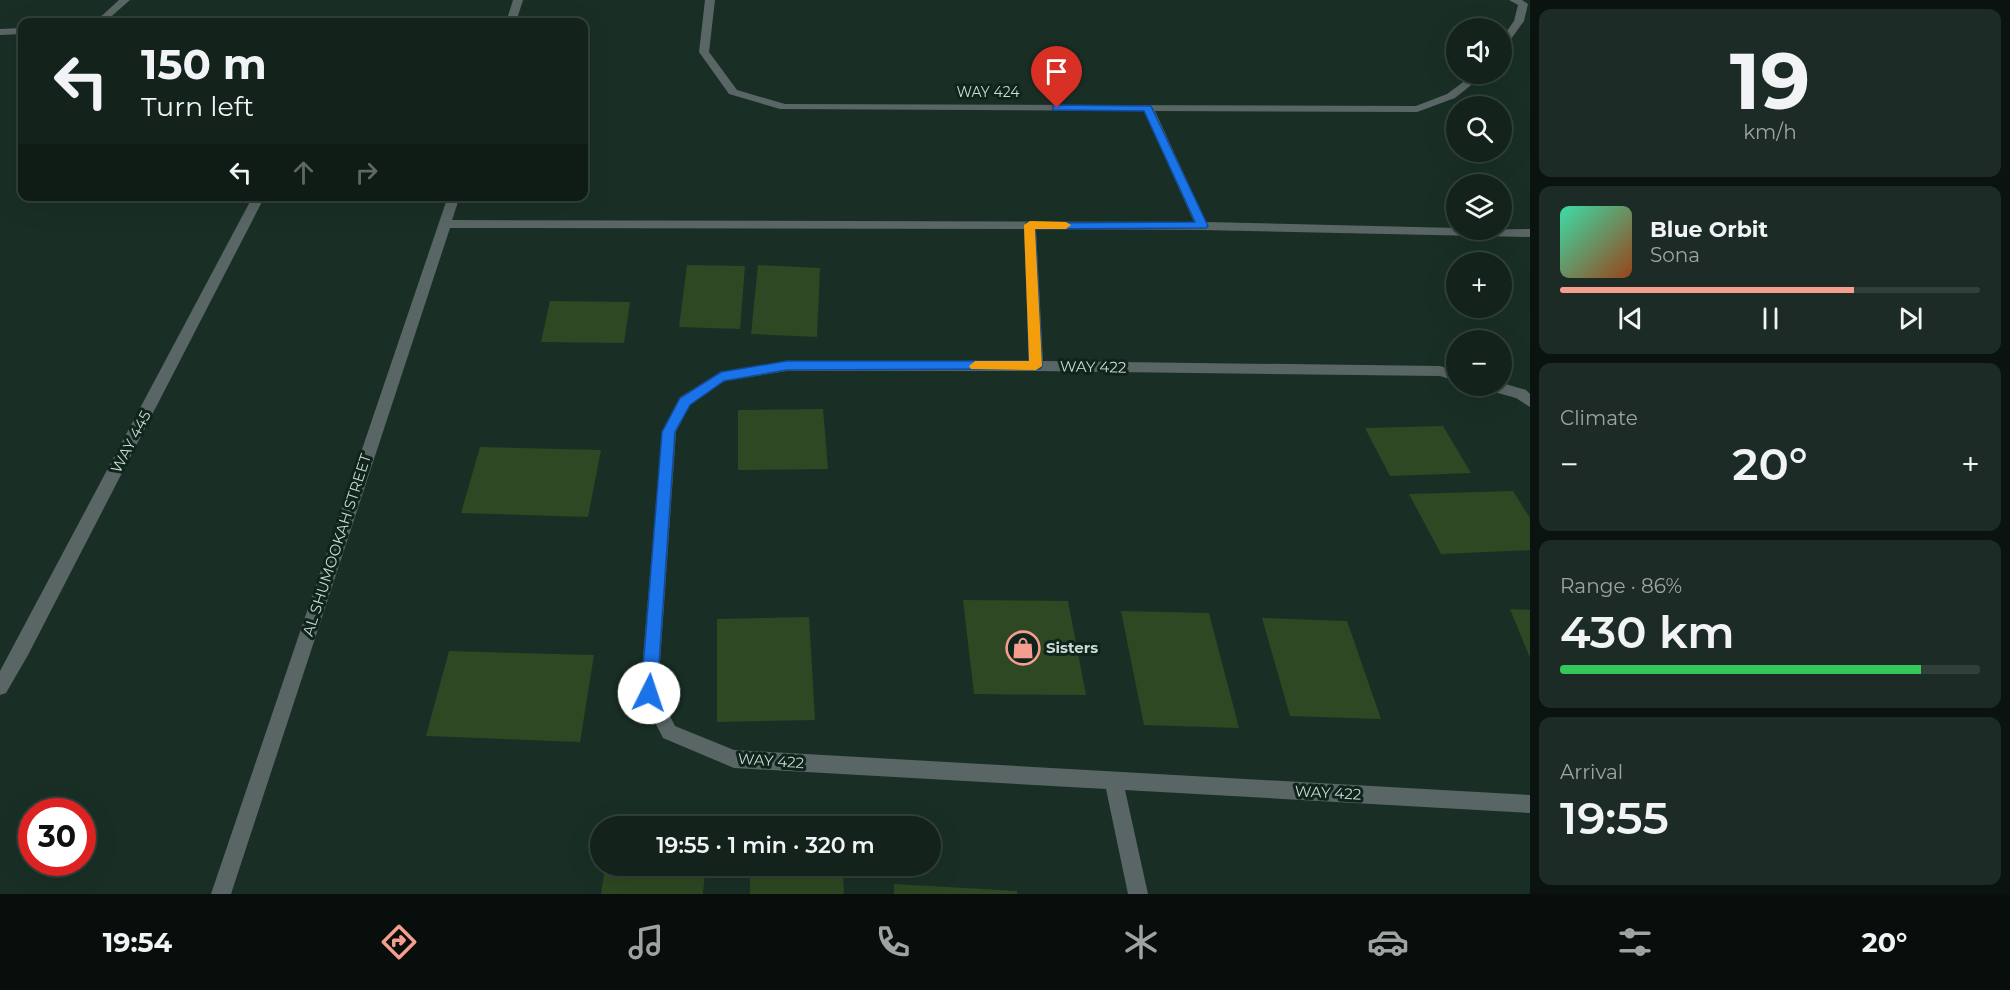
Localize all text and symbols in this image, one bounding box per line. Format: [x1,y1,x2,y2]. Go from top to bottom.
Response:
map controls [1446,18,1512,396]
button: sound [1446,18,1512,84]
text: 19 [1730,33,1810,129]
text: 150 m [141,38,267,90]
icon: left [42,42,120,120]
pin [1031,46,1082,108]
icon: arrive [1040,55,1073,88]
street label: WAY 424 [956,83,1020,101]
text: Turn left [141,90,254,123]
button: search [1446,96,1512,162]
text: km/h [1743,120,1797,144]
icon: left [224,156,257,189]
icon: ahead [287,156,320,189]
icon: right [350,156,383,189]
button: layers [1446,174,1512,240]
text: Blue Orbit [1650,216,1768,243]
text: Sona [1650,243,1700,267]
button: + [1446,252,1512,318]
icon: previous [1614,302,1647,335]
icon: pause [1754,302,1787,335]
icon: next [1894,302,1927,335]
button: − [1446,330,1512,396]
street label: WAY 422 [1060,356,1126,377]
text: Climate [1560,406,1638,430]
street label: WAY 445 [106,407,155,476]
text: 20° [1732,436,1808,491]
text: − [1560,444,1579,484]
text: + [1961,444,1980,484]
street label: AL SHUMOOKAH STREET [298,451,375,638]
text: Range · 86% [1560,574,1682,598]
text: 430 km [1560,604,1735,659]
shop icon: Sisters [1005,630,1041,666]
place label: Sisters [1046,638,1098,657]
position arrow [617,661,681,725]
street label: WAY 422 [737,749,805,772]
text: Arrival [1560,760,1623,784]
street label: WAY 422 [1294,781,1362,804]
text: 19:55 [1560,790,1669,845]
speed limit sign: 30 [18,798,96,876]
text: 19:55 · 1 min · 320 m [656,832,875,859]
icon: directions [378,921,420,963]
icon: music [625,921,667,963]
icon: phone [872,921,914,963]
icon: climate [1120,921,1162,963]
icon: car [1367,921,1409,963]
icon: filters [1614,921,1656,963]
text: 19:54 [103,926,172,959]
text: 20° [1862,926,1907,959]

